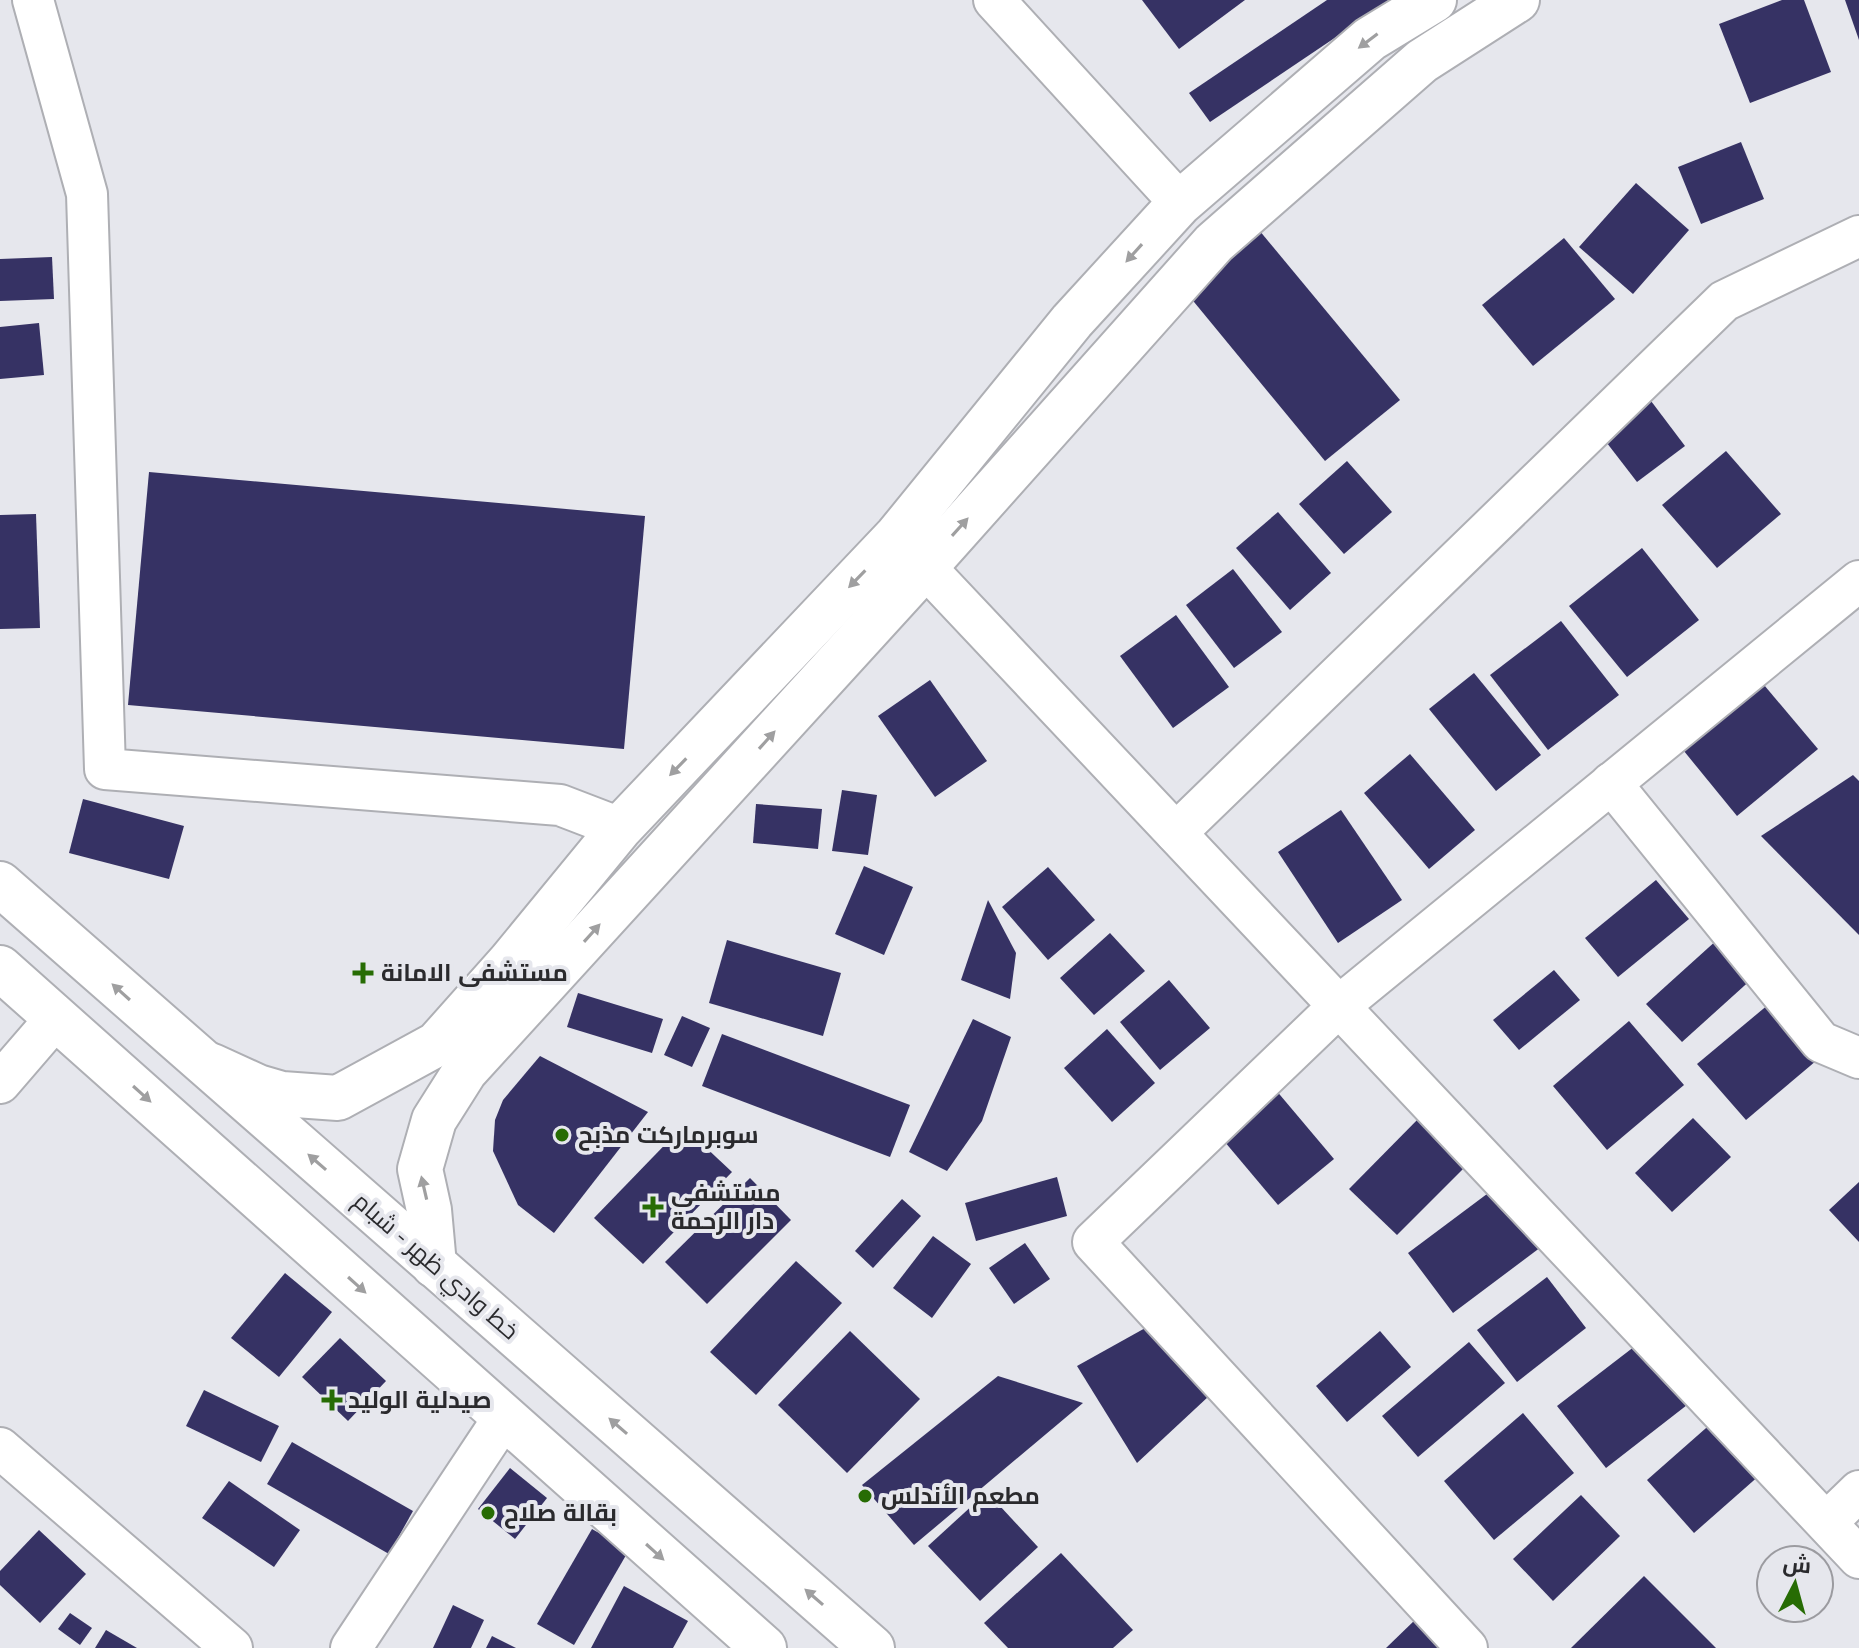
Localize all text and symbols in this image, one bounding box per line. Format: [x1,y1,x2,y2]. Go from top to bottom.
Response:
one-way arrow [1358,33,1378,49]
one-way arrow [1126,243,1144,262]
one-way arrow [951,518,969,537]
one-way arrow [848,569,866,588]
one-way arrow [757,731,775,750]
one-way arrow [669,757,687,776]
one-way arrow [582,923,600,942]
place label: مستشفى الامانة [381,958,568,987]
marker: مستشفى الامانة [352,962,374,984]
one-way arrow [111,983,130,1001]
one-way arrow [131,1085,151,1102]
place label: سوبرمارکت مذبح [578,1120,759,1151]
marker: سوبرمارکت مذبح [553,1126,571,1144]
one-way arrow [307,1154,326,1172]
one-way arrow [417,1175,430,1200]
place label: مستشفى دار الرحمة [671,1178,781,1235]
street label: خط وادي ظهر - شبام [345,1186,525,1348]
marker: مستشفى دار الرحمة [642,1196,664,1218]
one-way arrow [347,1276,366,1294]
place label: صيدلية الوليد [348,1385,492,1414]
marker: صيدلية الوليد [323,1391,341,1409]
one-way arrow [608,1417,627,1435]
place label: مطعم الأندلس [881,1481,1040,1512]
marker: مطعم الأندلس [856,1487,874,1505]
place label: بقالة صلاح [504,1498,617,1529]
marker: بقالة صلاح [479,1504,497,1522]
one-way arrow [645,1543,665,1560]
north arrow [1755,1544,1835,1624]
text: ش [1782,1550,1812,1580]
one-way arrow [804,1588,823,1606]

